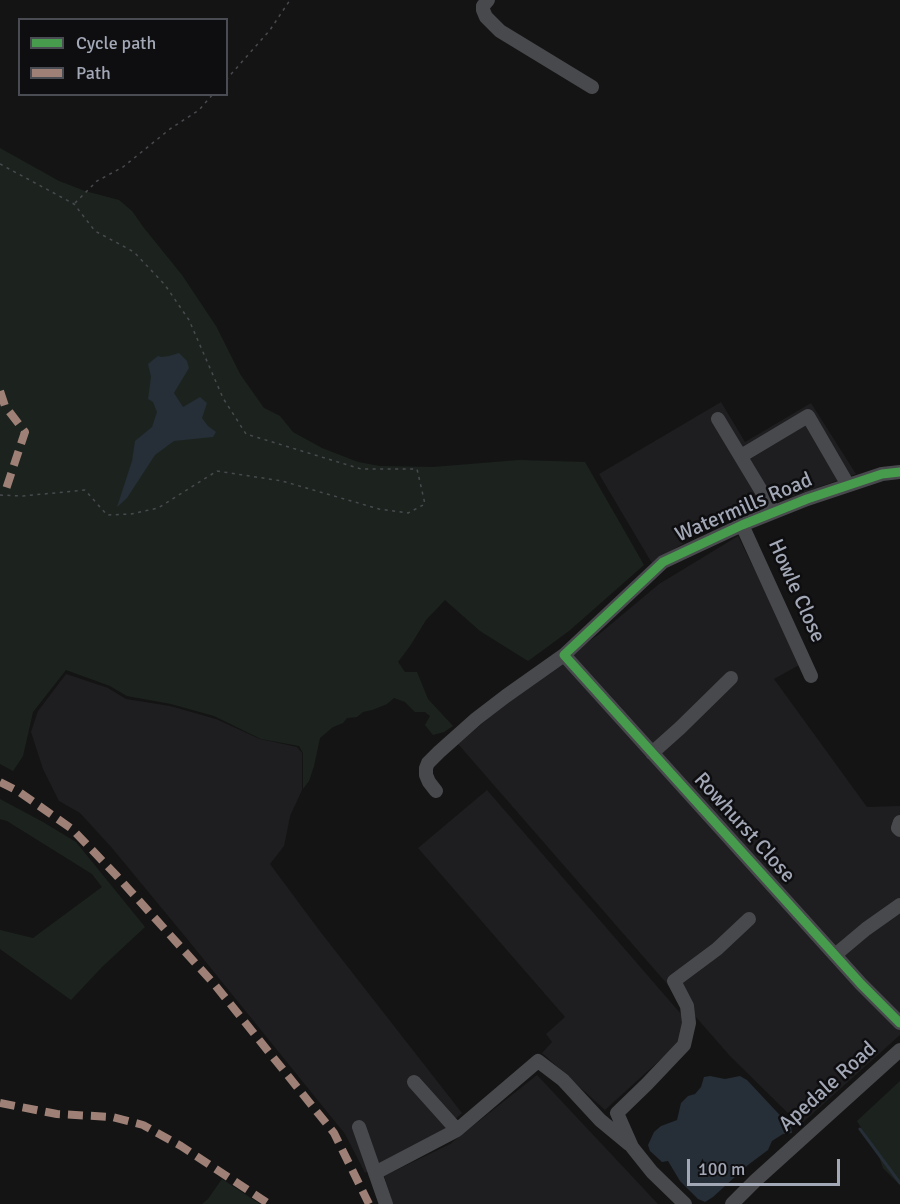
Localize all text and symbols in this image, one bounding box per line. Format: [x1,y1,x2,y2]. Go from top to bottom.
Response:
legend [18,18,228,96]
text: Cycle path [76,32,156,54]
text: Path [76,62,111,84]
street label: Watermills Road [672,468,816,548]
street label: Howle Close [762,535,830,647]
street label: Rowhurst Close [688,768,800,888]
street label: Apedale Road [774,1037,882,1137]
scale bar [690,1147,843,1185]
text: 100 m [698,1158,745,1180]

